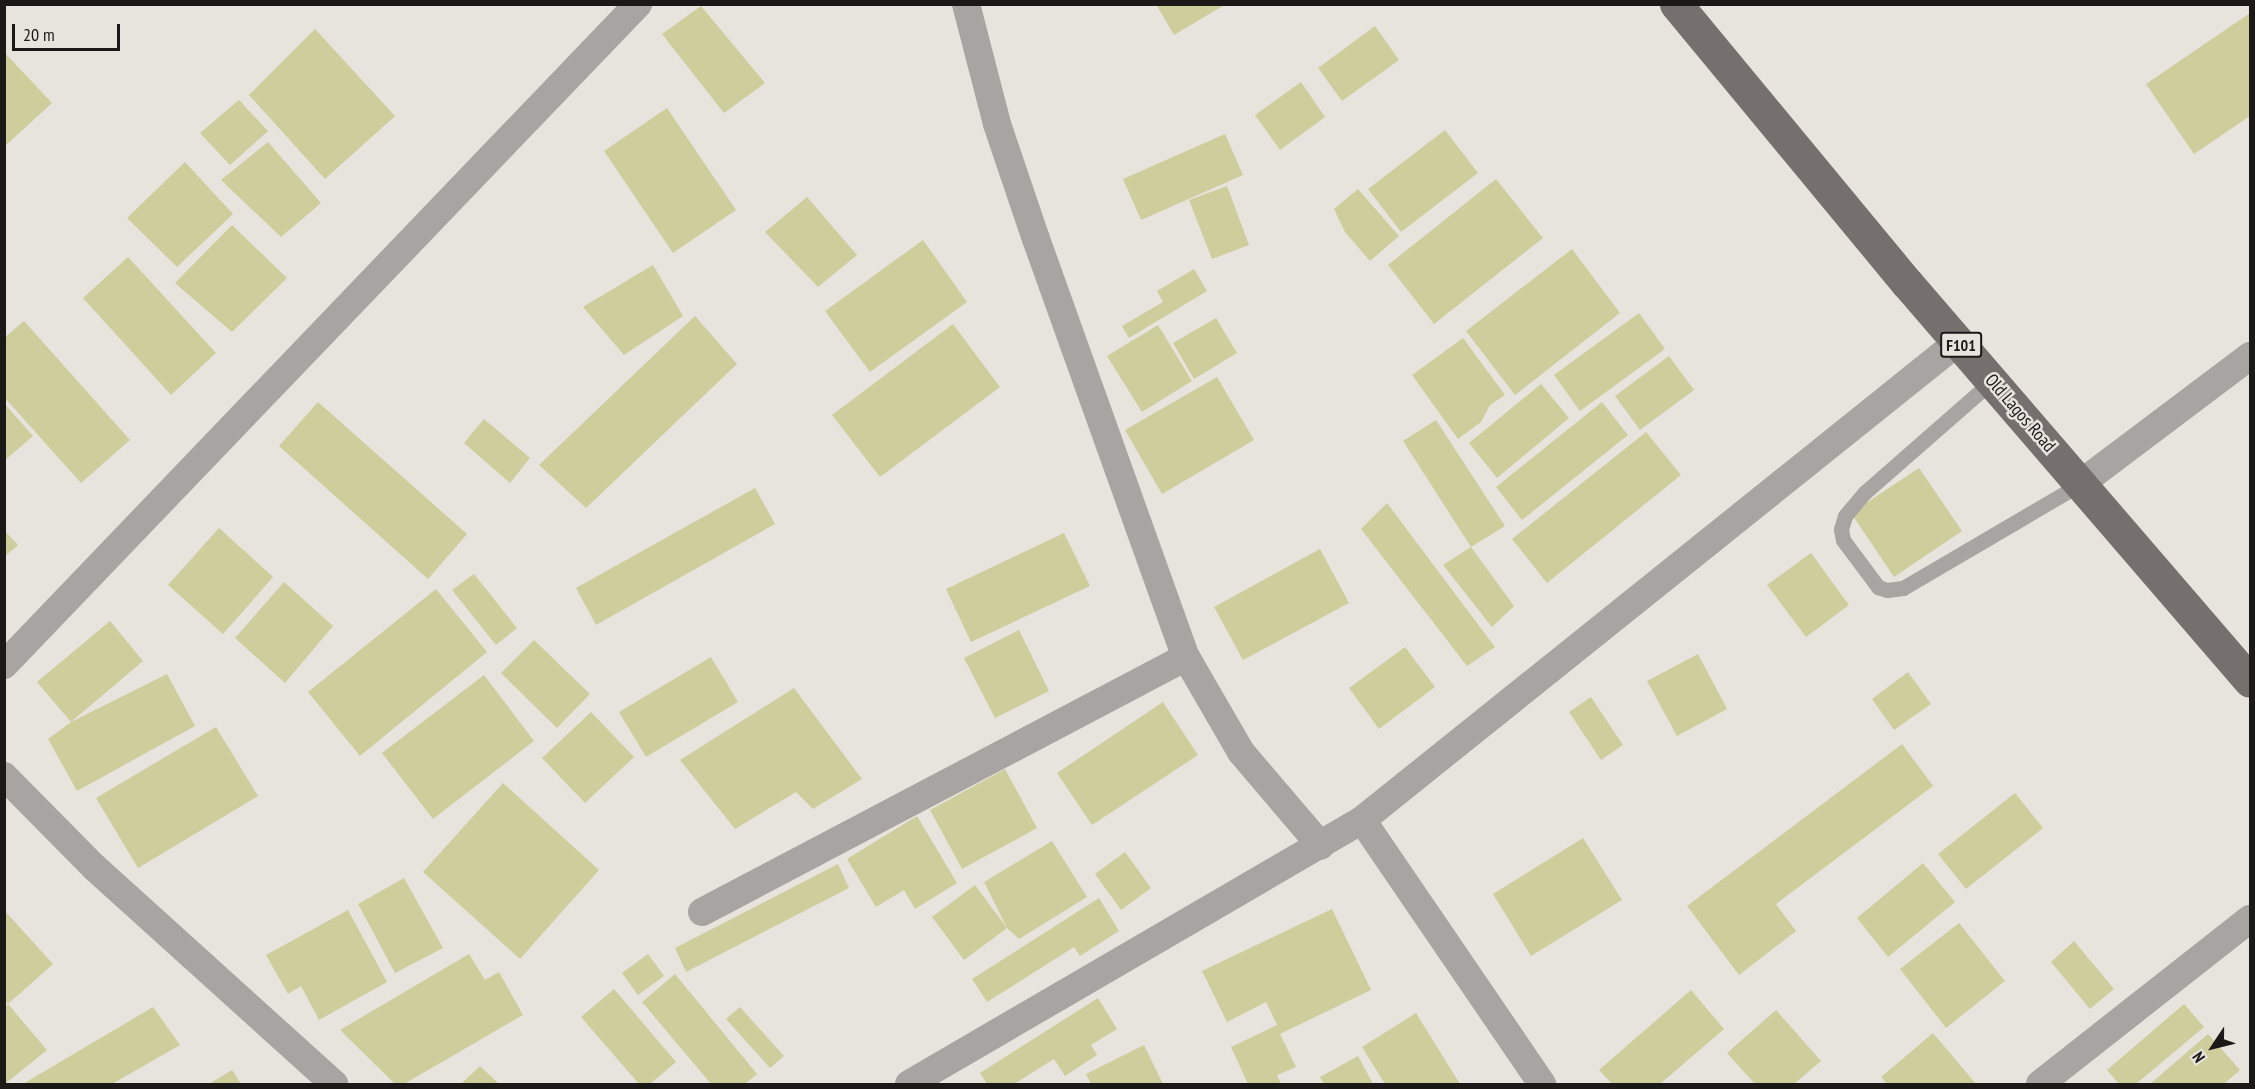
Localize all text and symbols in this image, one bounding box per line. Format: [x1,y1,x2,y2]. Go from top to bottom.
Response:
scale bar [15,12,123,50]
text: 20 m [23,23,55,46]
road number: F101 [1940,332,1982,358]
street label: Old Lagos Road [1980,370,2060,456]
north arrow [2183,1017,2243,1077]
text: N [2188,1048,2209,1067]

